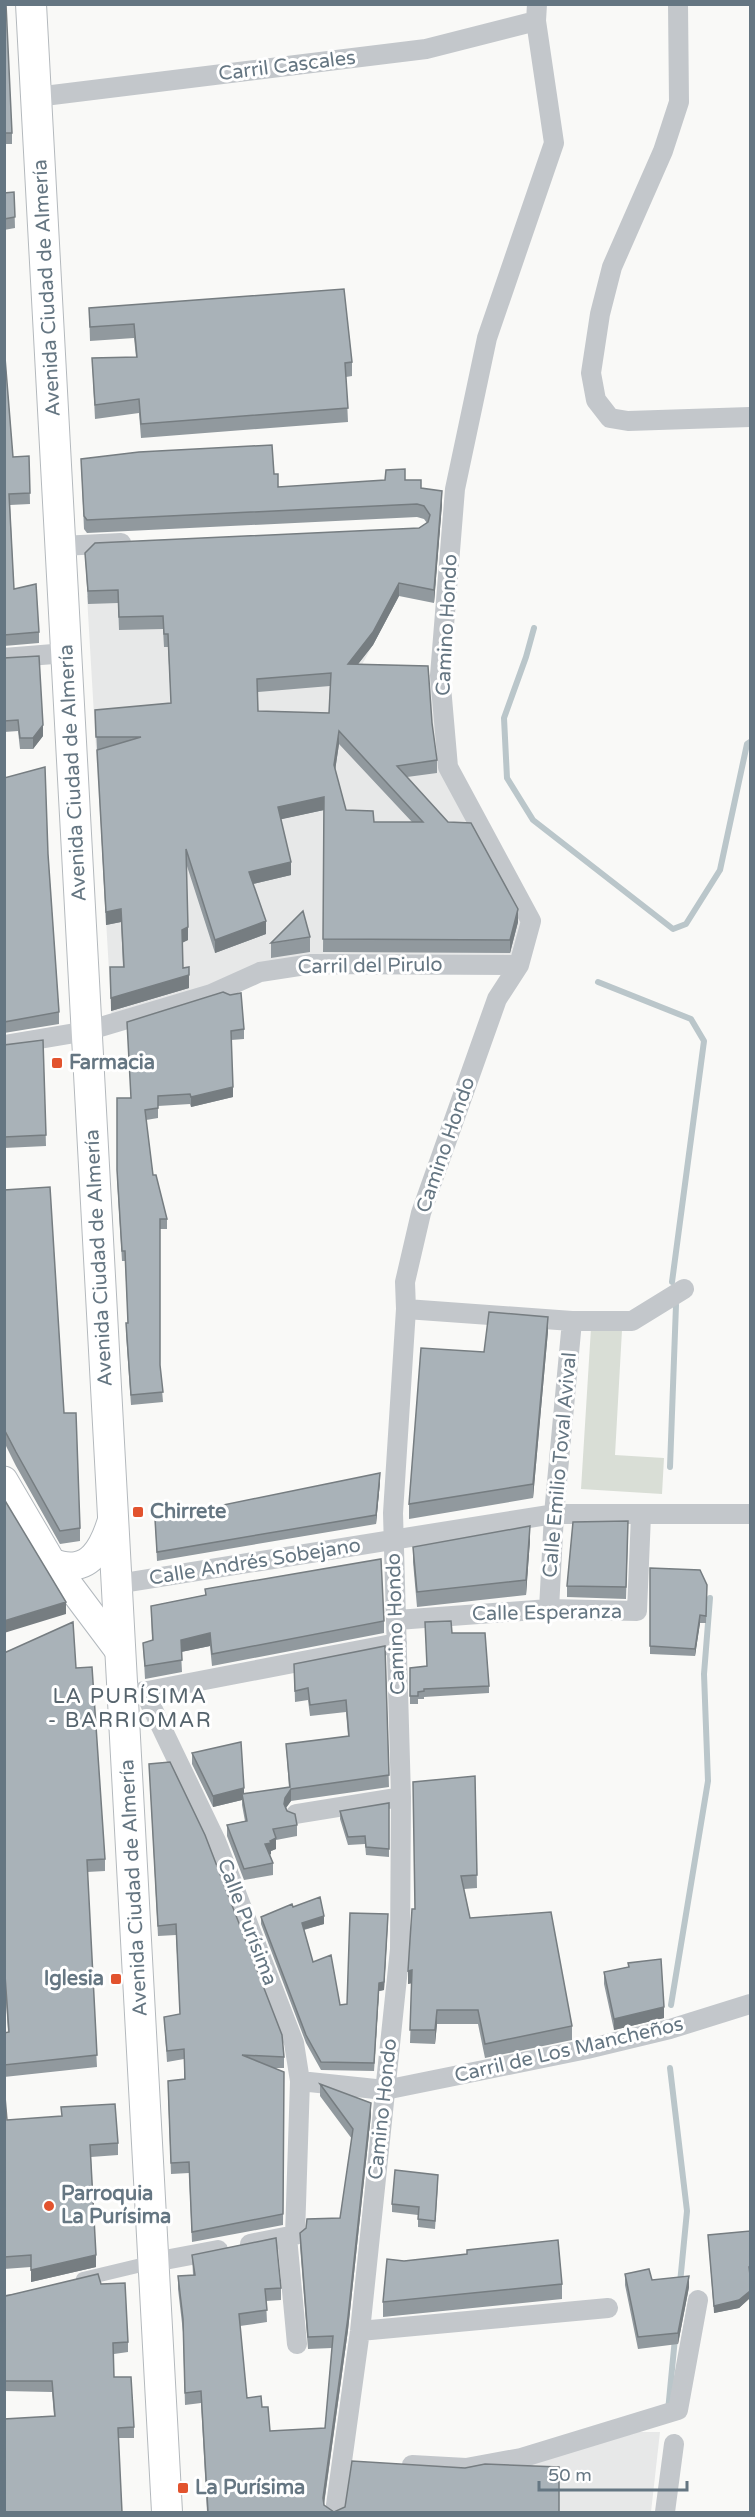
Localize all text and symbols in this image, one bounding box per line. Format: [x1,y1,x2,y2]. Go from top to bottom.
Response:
street label: Carril Cascales [217,46,357,86]
street label: Avenida Ciudad de Almería [28,159,66,417]
street label: Camino Hondo [431,553,463,697]
street label: Avenida Ciudad de Almería [54,644,92,902]
street label: Carril del Pirulo [297,953,443,979]
place label: Farmacia [69,1051,155,1075]
marker: Farmacia [50,1056,64,1070]
street label: Camino Hondo [412,1074,480,1216]
street label: Avenida Ciudad de Almería [80,1129,118,1387]
street label: Calle Emilio Toval Avival [538,1351,582,1579]
place label: Chirrete [150,1500,226,1524]
marker: Chirrete [131,1505,145,1519]
street label: Calle Andrés Sobejano [148,1533,362,1591]
street label: Camino Hondo [382,1553,410,1695]
street label: Calle Esperanza [472,1600,622,1626]
district label: LA PURÍSIMA - BARRIOMAR [48,1684,212,1733]
street label: Avenida Ciudad de Almería [115,1759,153,2017]
street label: Calle Purísima [212,1855,282,1989]
place label: Iglesia [44,1967,104,1991]
marker: Iglesia [109,1972,123,1986]
street label: Carril de Los Mancheños [452,2012,686,2088]
street label: Camino Hondo [364,2037,402,2181]
place label: Parroquia La Purísima [61,2182,171,2229]
marker: Parroquia La Purísima [42,2199,56,2213]
scale bar [539,2454,688,2492]
text: 50 m [548,2464,592,2486]
place label: La Purísima [195,2476,305,2500]
marker: La Purísima [176,2481,190,2495]

